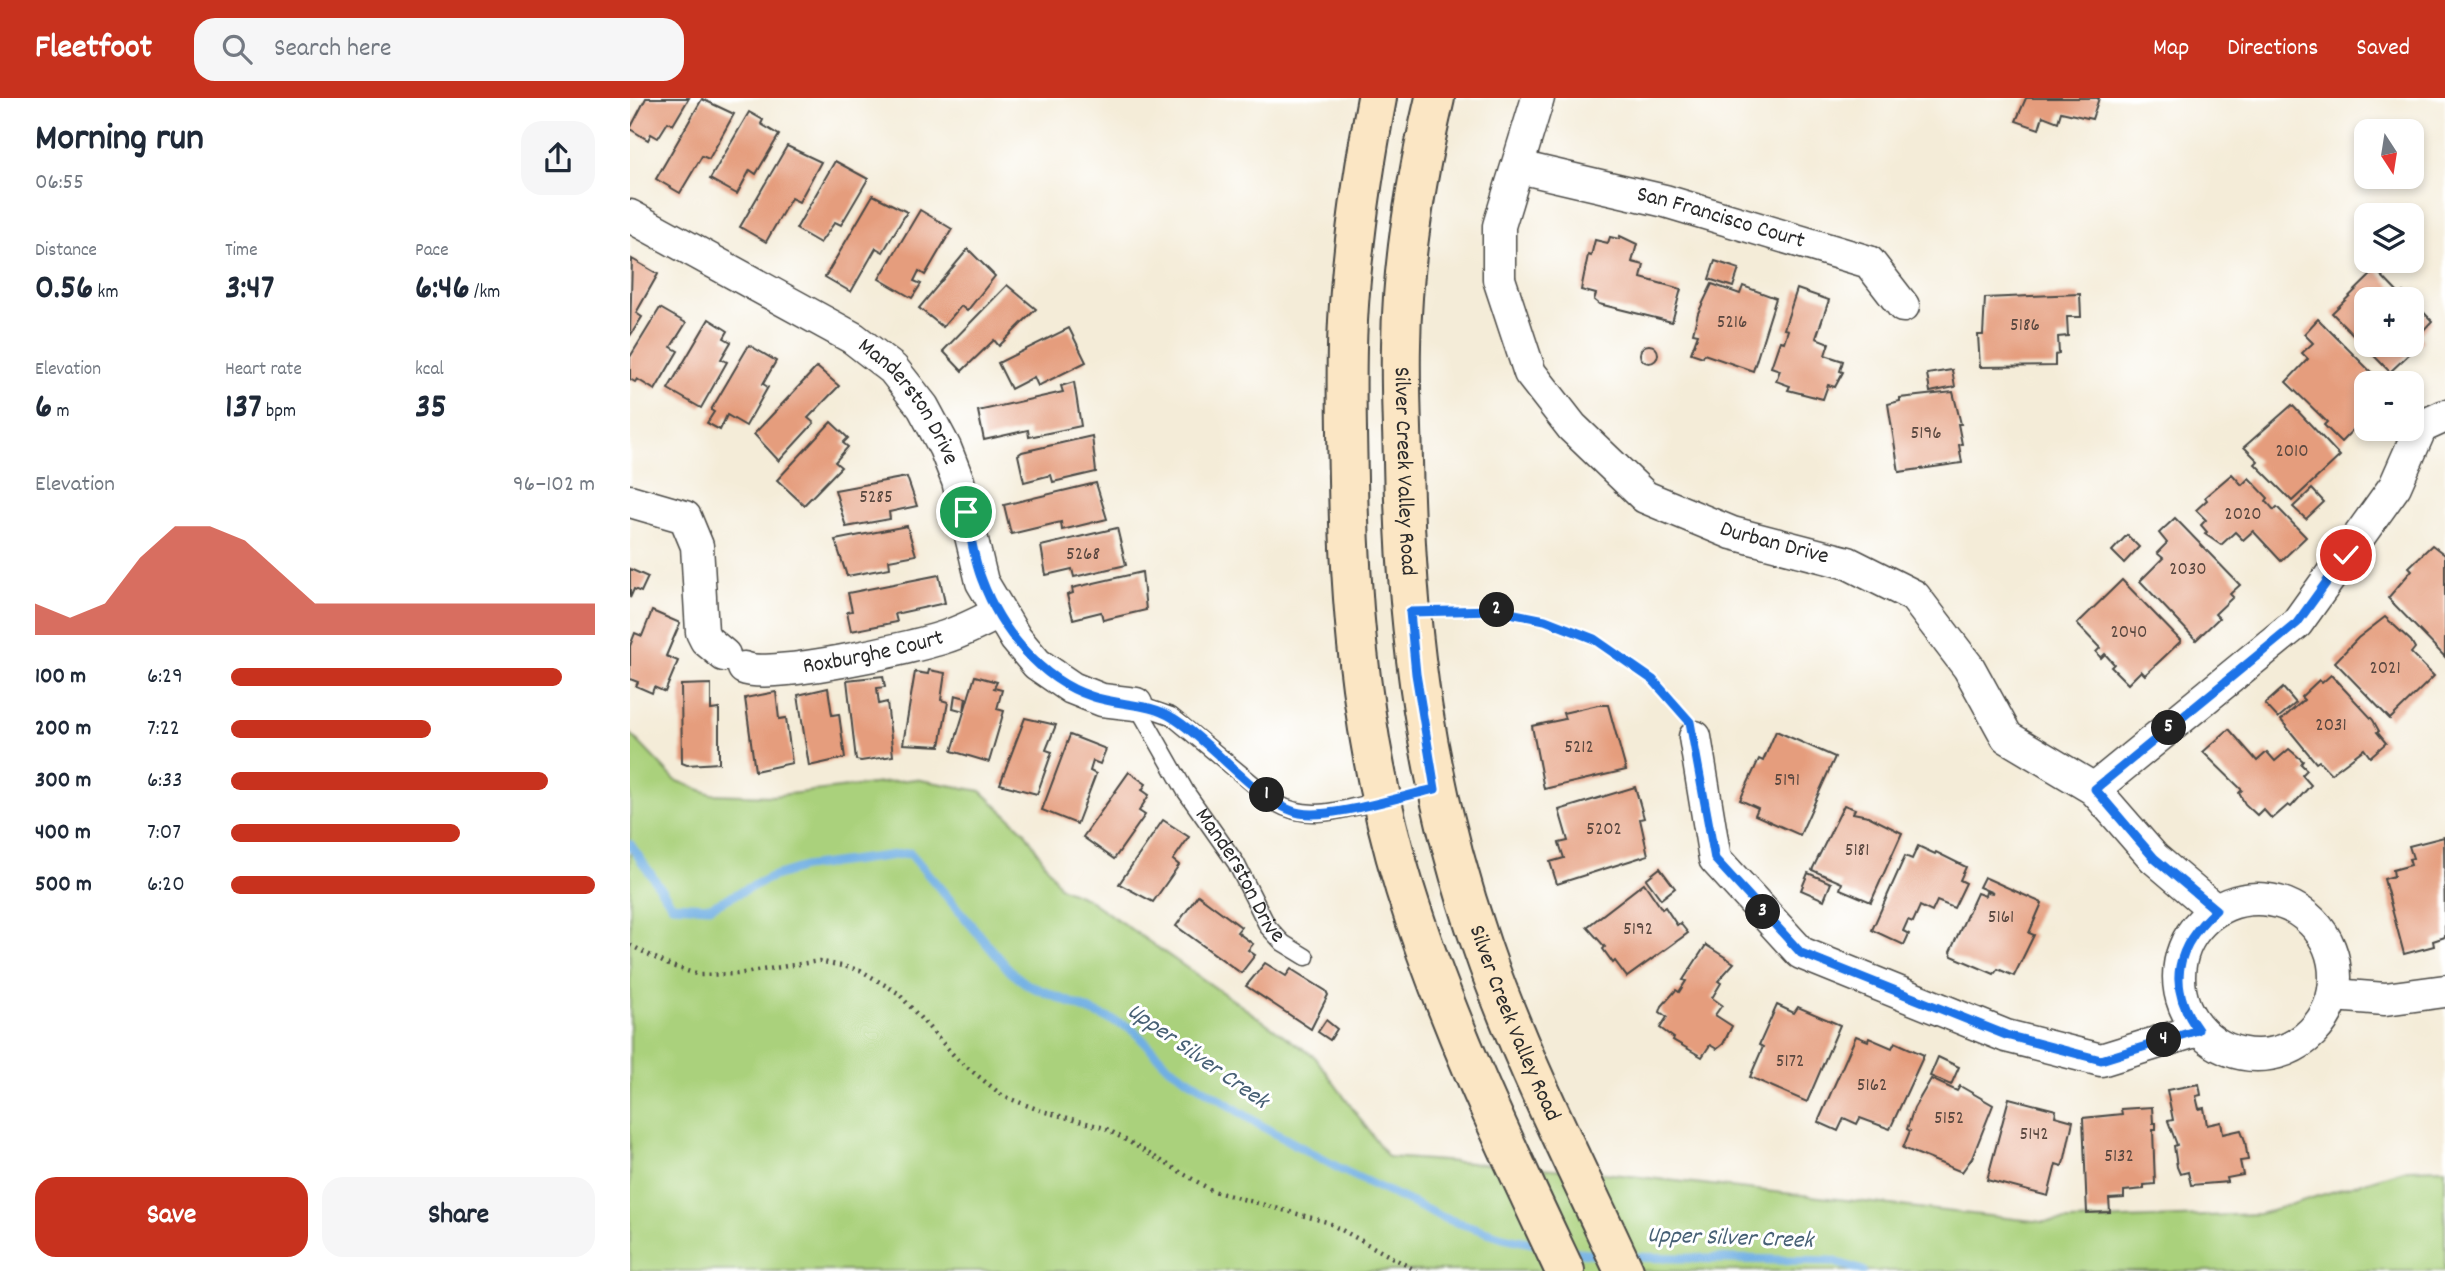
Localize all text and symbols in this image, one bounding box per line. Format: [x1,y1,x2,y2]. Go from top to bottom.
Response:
search box [194,18,684,81]
text: Fleetfoot [35,26,152,73]
icon: search [218,30,256,68]
text: Search here [274,31,391,68]
text: Map [2153,32,2189,66]
text: Directions [2227,32,2318,66]
text: Saved [2356,32,2410,66]
text: Morning run [35,113,204,168]
north arrow [2354,119,2424,189]
map controls [2354,119,2424,441]
button: share [521,121,595,195]
text: 06:55 [35,167,84,200]
street label: San Francisco Court [1633,178,1809,258]
button: layers [2354,203,2424,273]
text: Distance [35,238,97,265]
text: Time [225,238,258,265]
text: Pace [415,238,449,265]
text: 0.56 [35,265,93,315]
text: 3:47 [225,265,274,315]
text: 6:46 [415,265,470,315]
text: km [93,280,118,307]
text: /km [470,280,500,307]
button: + [2354,287,2424,357]
house number: 5216 [1717,310,1747,337]
house number: 5186 [2010,313,2040,340]
street label: Manderston Drive [850,331,967,470]
text: Elevation [35,357,101,384]
text: Heart rate [225,357,302,384]
text: kcal [415,357,444,384]
street label: Silver Creek Valley Road [1384,367,1424,577]
button: − [2354,371,2424,441]
text: 6 [35,384,52,434]
text: 137 [225,384,262,434]
text: 35 [415,384,447,434]
text: m [52,399,70,426]
text: bpm [262,399,296,426]
house number: 5196 [1911,421,1941,448]
house number: 2010 [2275,439,2309,466]
text: Elevation [35,469,115,502]
text: 96–102 m [513,469,595,502]
pin [936,482,996,542]
house number: 5285 [859,485,893,512]
icon: arrive [947,493,985,531]
house number: 2020 [2224,502,2262,529]
street label: Durban Drive [1714,513,1832,574]
pin [2316,525,2376,585]
icon: check [2327,536,2365,574]
house number: 5268 [1066,542,1100,569]
house number: 2030 [2169,557,2207,584]
pin: 2 [1480,592,1514,628]
text: 2 [1492,596,1501,623]
house number: 2040 [2111,620,2147,647]
street label: Roxburghe Court [801,622,948,684]
house number: 2021 [2369,656,2401,683]
text: 100 m [35,661,86,694]
text: 6:29 [147,661,183,694]
pin: 5 [2152,710,2186,746]
text: 200 m [35,713,91,746]
text: 7:22 [147,713,180,746]
house number: 2031 [2315,713,2347,740]
text: 5 [2164,714,2173,741]
house number: 5212 [1564,735,1594,762]
text: 300 m [35,765,91,798]
text: 6:33 [147,765,183,798]
house number: 5191 [1774,768,1800,795]
pin: 1 [1250,778,1284,812]
text: 1 [1264,781,1269,808]
street label: Manderston Drive [1186,801,1292,951]
text: 400 m [35,817,91,850]
text: 7:07 [147,817,181,850]
house number: 5202 [1586,817,1622,844]
house number: 5181 [1845,838,1869,865]
text: 500 m [35,869,92,902]
text: 6:20 [147,869,185,902]
pin: 3 [1746,894,1780,930]
text: 3 [1758,898,1767,925]
house number: 5161 [1988,905,2014,932]
house number: 5192 [1623,917,1653,944]
street label: Silver Creek Valley Road [1459,921,1568,1127]
water label: Upper Silver Creek [1119,995,1277,1120]
pin: 4 [2146,1023,2182,1058]
text: 4 [2160,1026,2167,1053]
house number: 5172 [1776,1049,1804,1076]
house number: 5162 [1857,1073,1887,1100]
house number: 5152 [1934,1106,1964,1133]
house number: 5142 [2019,1122,2049,1149]
house number: 5132 [2104,1144,2134,1171]
button: Save [35,1177,308,1257]
button: Share [322,1177,595,1257]
water label: Upper Silver Creek [1646,1219,1816,1259]

